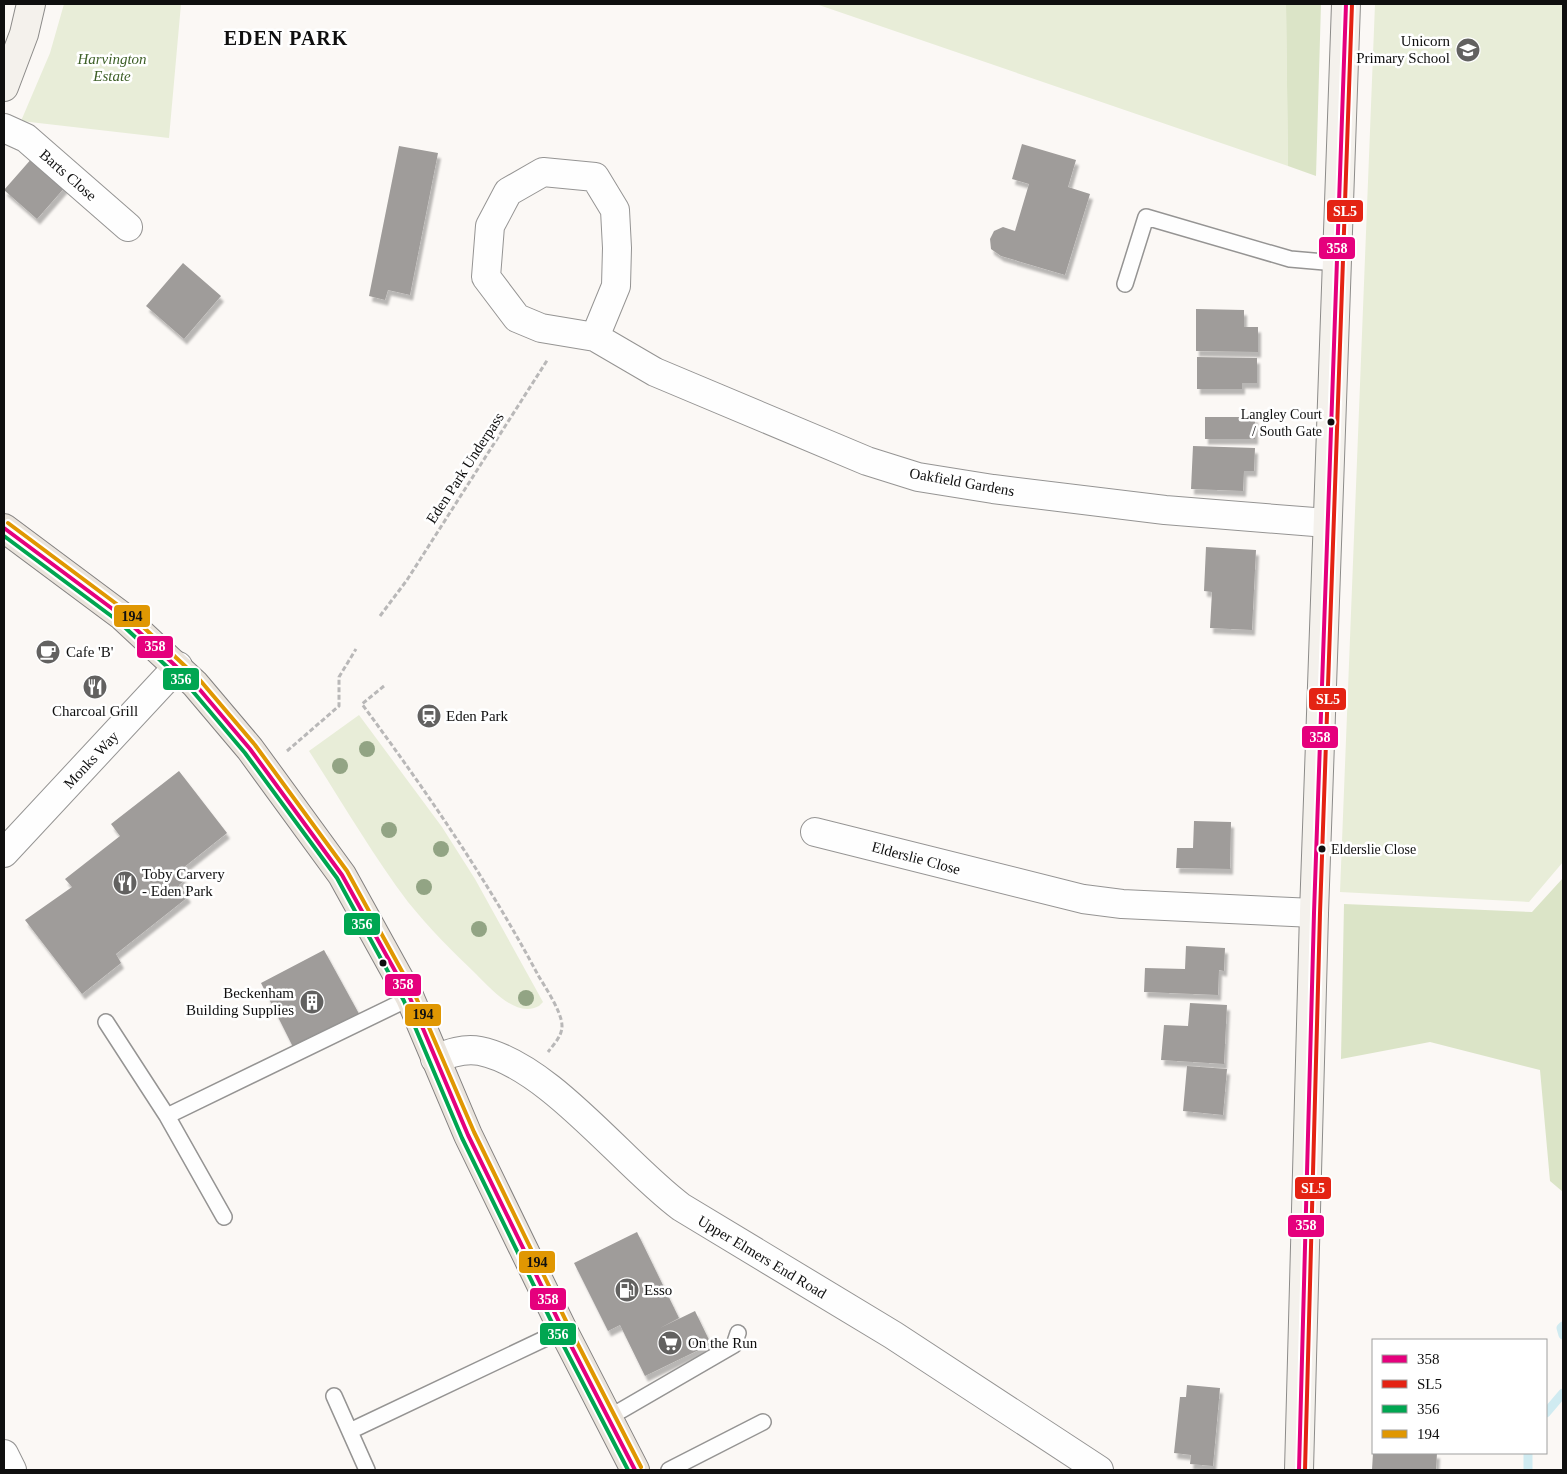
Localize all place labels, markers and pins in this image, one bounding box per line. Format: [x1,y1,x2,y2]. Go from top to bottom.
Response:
place label: Unicorn Primary School [1356,33,1450,66]
school or university icon: Unicorn Primary School [1455,37,1481,63]
place label: Langley Court / South Gate [1241,407,1322,439]
marker: Langley Court / South Gate [1326,417,1336,427]
cafe icon: Cafe 'B' [35,639,61,665]
place label: Cafe 'B' [66,644,114,660]
restaurant icon: Charcoal Grill [82,674,108,700]
place label: Charcoal Grill [52,703,138,719]
station icon: Eden Park [416,703,442,729]
place label: Eden Park [446,708,509,724]
place label: Elderslie Close [1331,842,1416,857]
marker: Elderslie Close [1317,844,1327,854]
place label: Toby Carvery - Eden Park [142,866,225,899]
restaurant icon: Toby Carvery - Eden Park [112,870,138,896]
unlabelled marker [378,958,388,968]
place label: Beckenham Building Supplies [186,985,294,1018]
building icon: Beckenham Building Supplies [299,989,325,1015]
fuel station icon: Esso [614,1277,640,1303]
place label: Esso [644,1282,672,1298]
supermarket icon: On the Run [657,1330,683,1356]
place label: On the Run [688,1335,758,1351]

